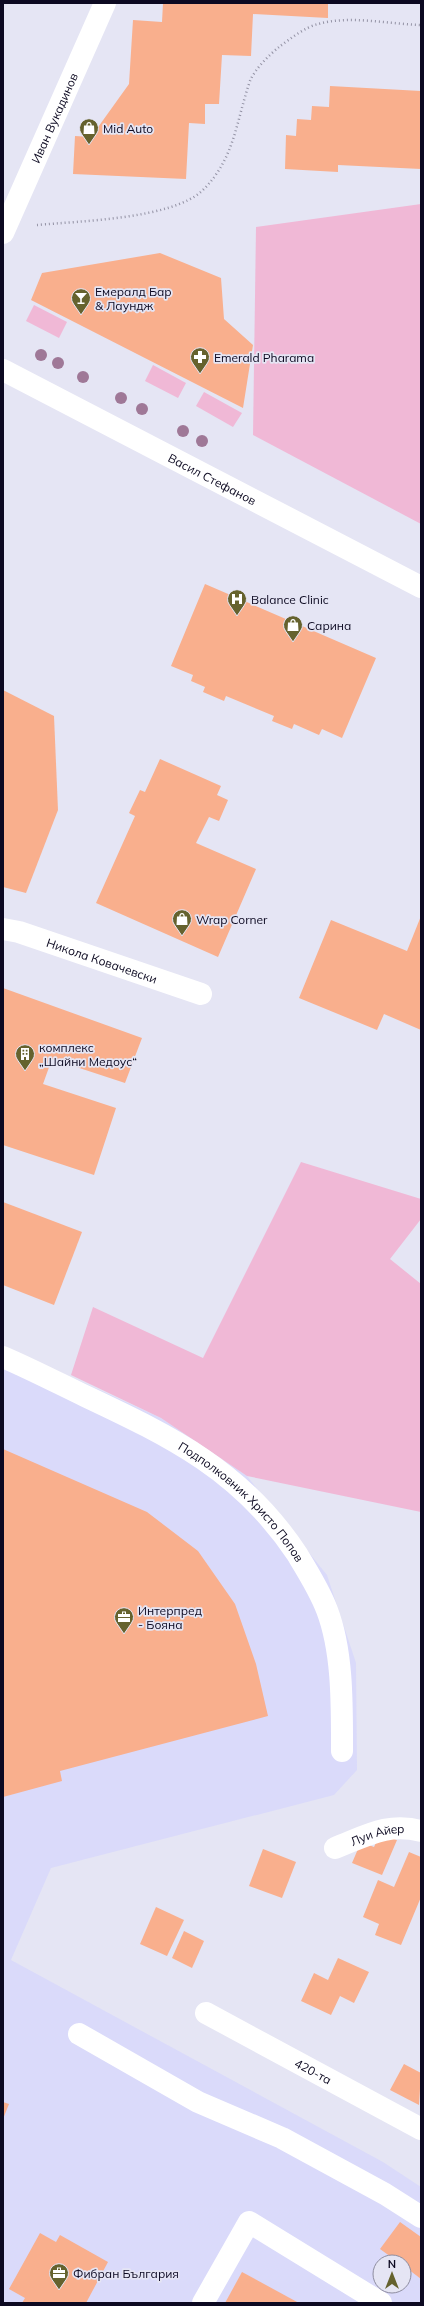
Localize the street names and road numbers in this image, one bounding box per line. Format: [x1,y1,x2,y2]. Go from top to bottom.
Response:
street label: Иван Вукадинов [28,70,81,165]
street label: Васил Стефанов [166,450,259,508]
street label: Никола Ковачевски [45,935,159,986]
street label: Подполковник Христо Попов [176,1438,308,1565]
street label: Луи Айер [348,1821,405,1848]
street label: 420-та [292,2055,334,2087]

